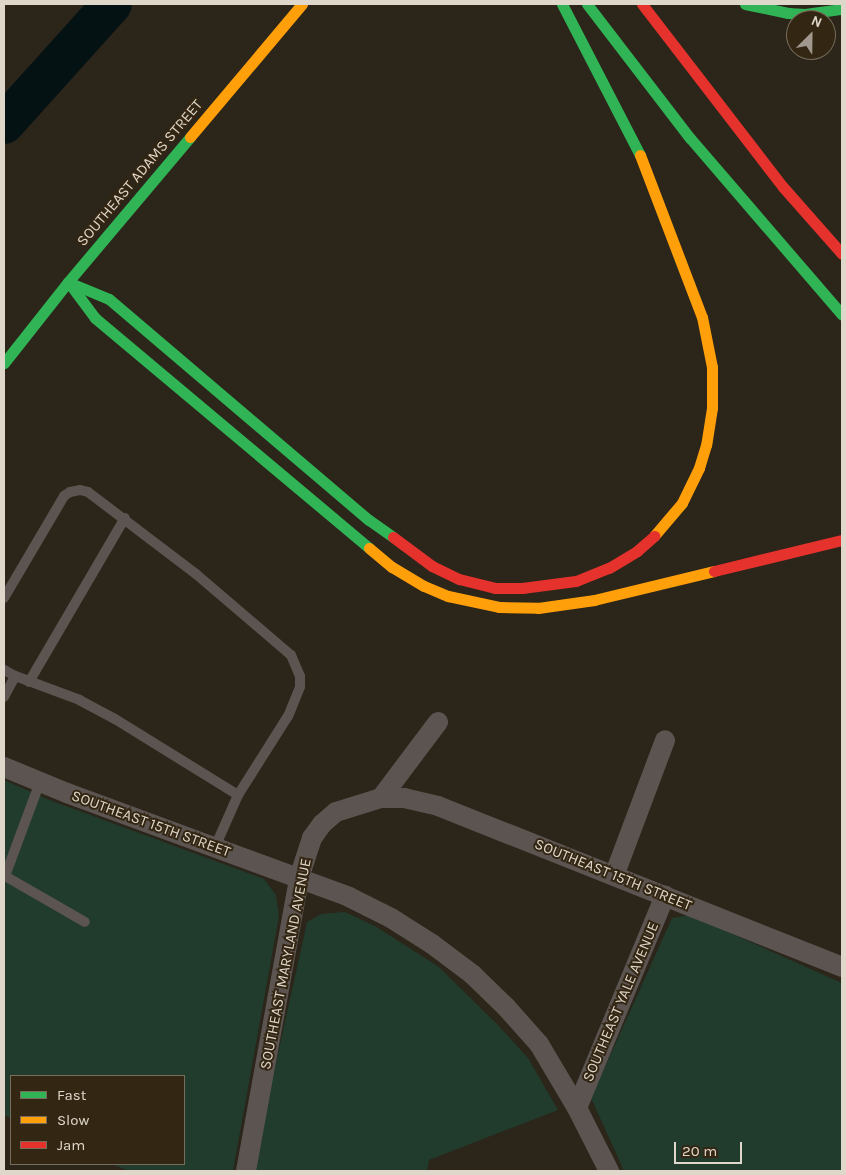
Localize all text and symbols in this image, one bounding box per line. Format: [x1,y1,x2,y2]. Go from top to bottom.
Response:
north arrow [786,10,836,60]
text: N [809,12,825,31]
street label: SOUTHEAST ADAMS STREET [73,96,207,250]
street label: SOUTHEAST 15TH STREET [69,787,233,861]
street label: SOUTHEAST 15TH STREET [532,835,694,915]
street label: SOUTHEAST MARYLAND AVENUE [257,857,315,1071]
street label: SOUTHEAST YALE AVENUE [579,919,663,1085]
legend [10,1075,185,1165]
text: Fast [57,1086,86,1104]
text: Slow [57,1111,89,1129]
scale bar [676,1132,744,1164]
text: Jam [57,1136,85,1154]
text: 20 m [682,1142,717,1160]

